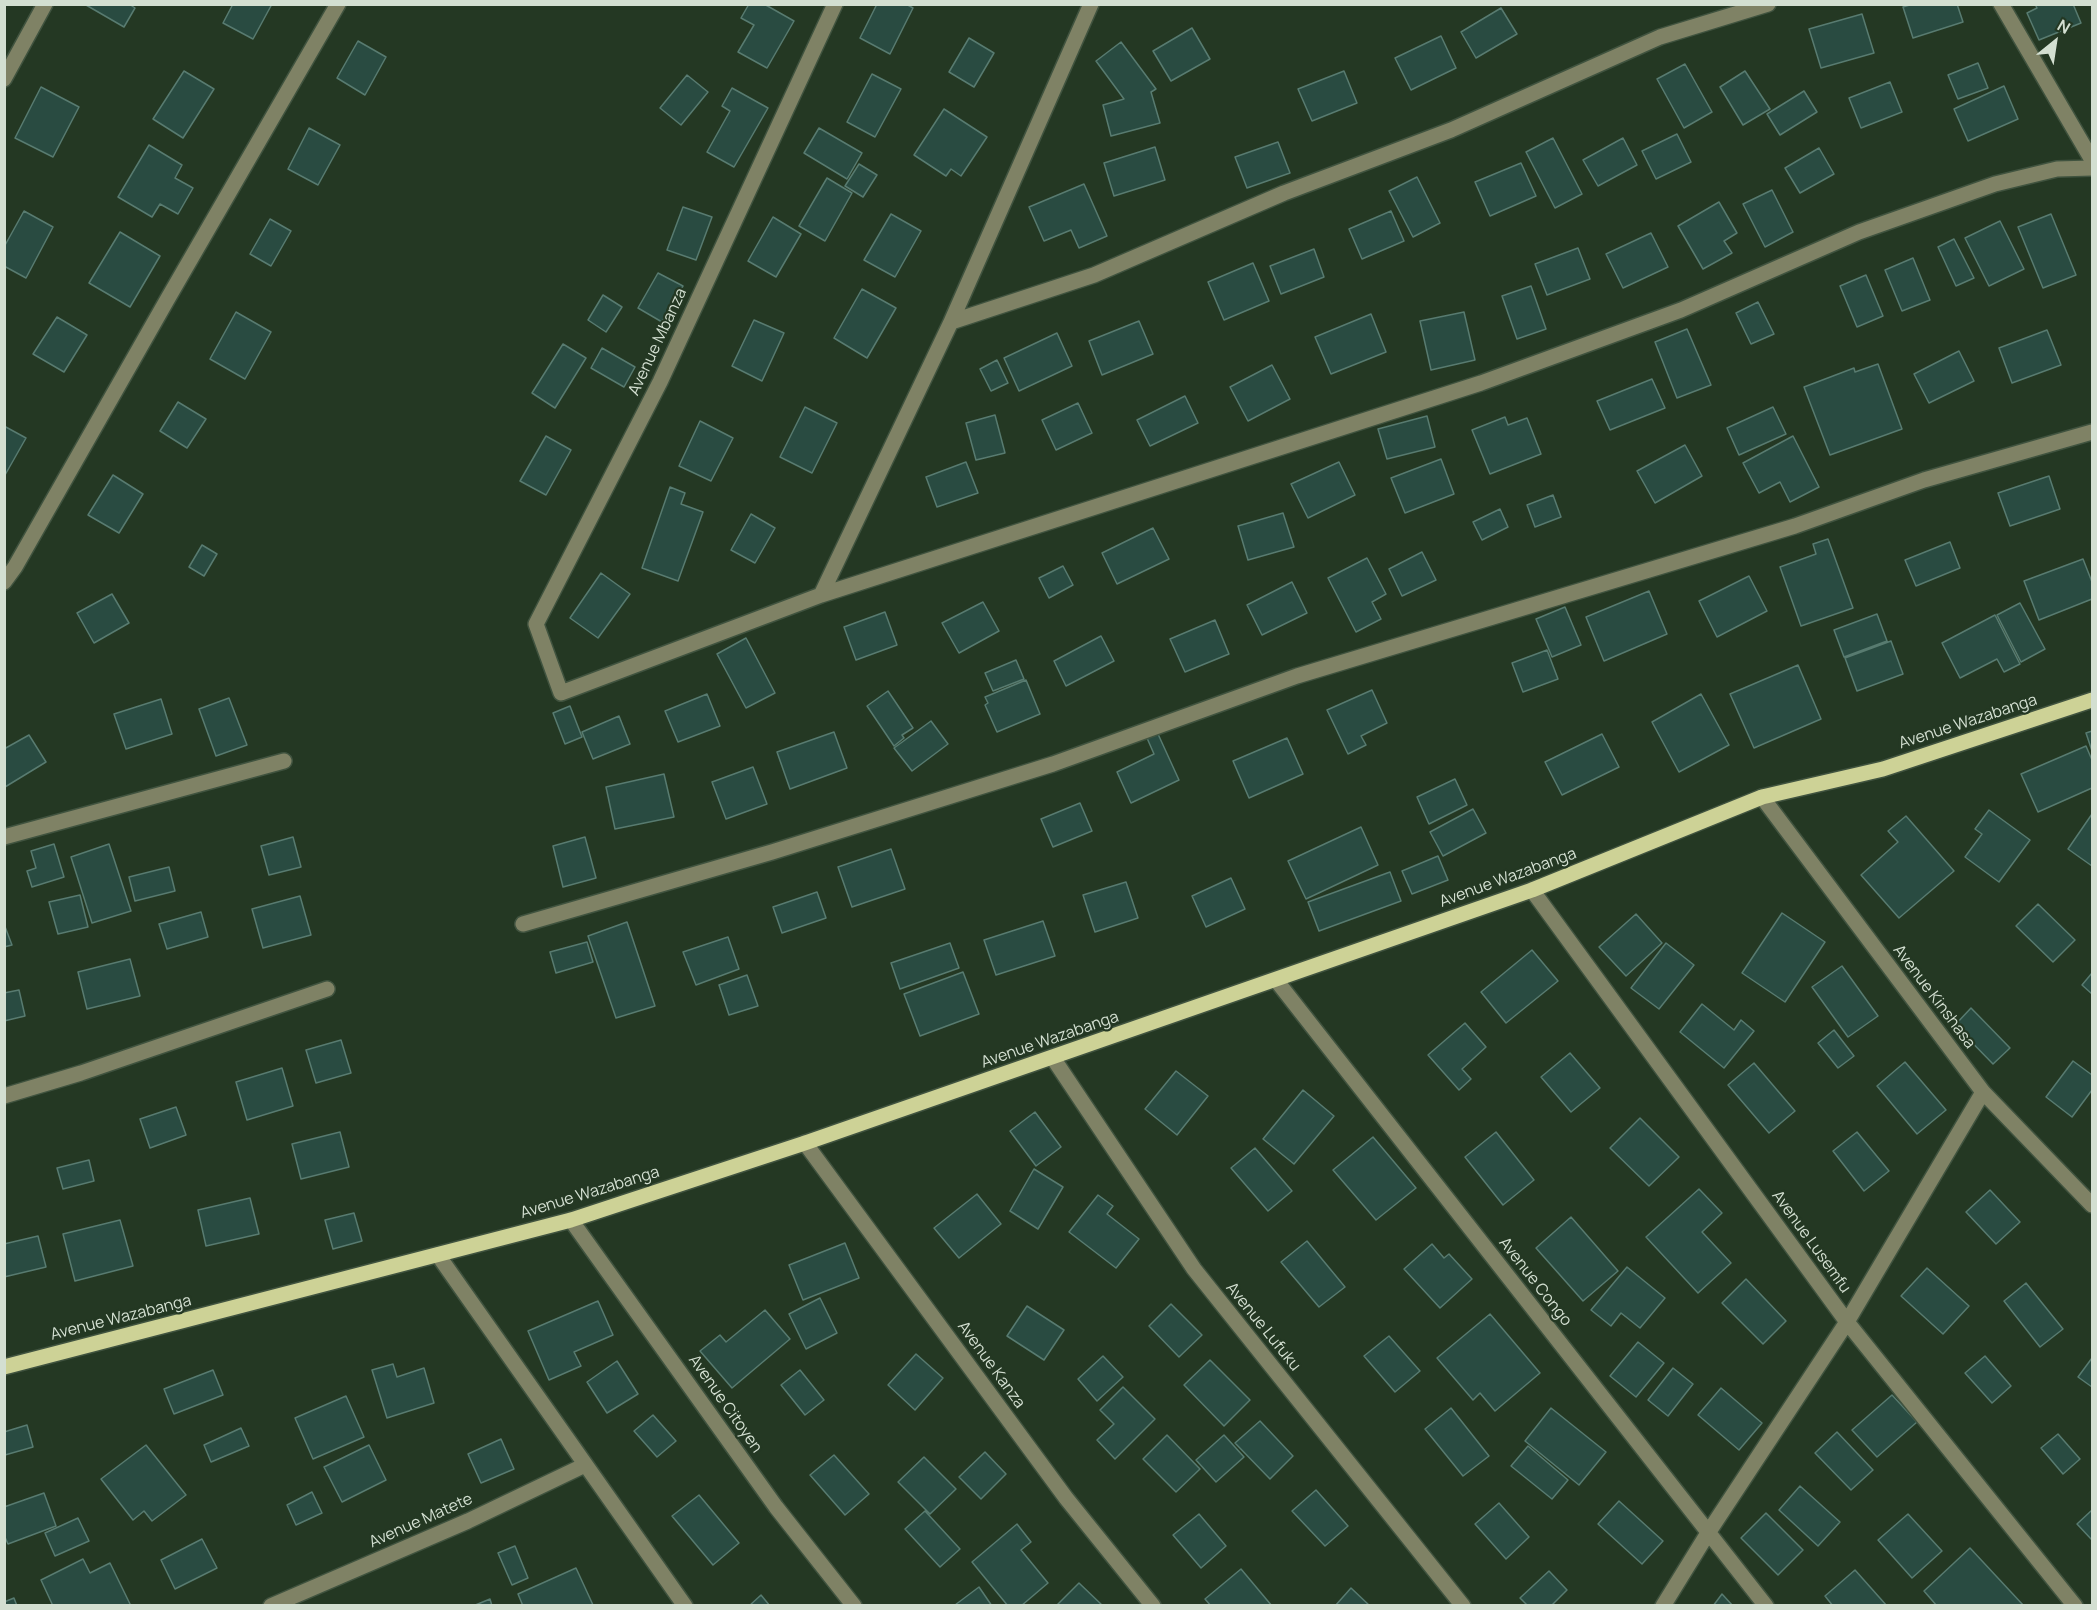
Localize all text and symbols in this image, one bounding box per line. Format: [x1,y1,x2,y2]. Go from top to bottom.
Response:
north arrow [2025,12,2085,72]
text: N [2054,14,2074,39]
street label: Avenue Mbanza [625,285,691,399]
street label: Avenue Wazabanga [1896,691,2040,753]
street label: Avenue Wazabanga [1437,844,1579,912]
street label: Avenue Kinshasa [1889,941,1979,1053]
street label: Avenue Wazabanga [979,1007,1121,1073]
street label: Avenue Wazabanga [518,1163,662,1223]
street label: Avenue Lusemfu [1767,1187,1855,1297]
street label: Avenue Congo [1494,1234,1576,1330]
street label: Avenue Lufuku [1221,1279,1305,1375]
street label: Avenue Wazabanga [49,1291,193,1345]
street label: Avenue Kanza [953,1318,1029,1412]
street label: Avenue Citoyen [684,1351,766,1457]
street label: Avenue Matete [366,1490,476,1552]

